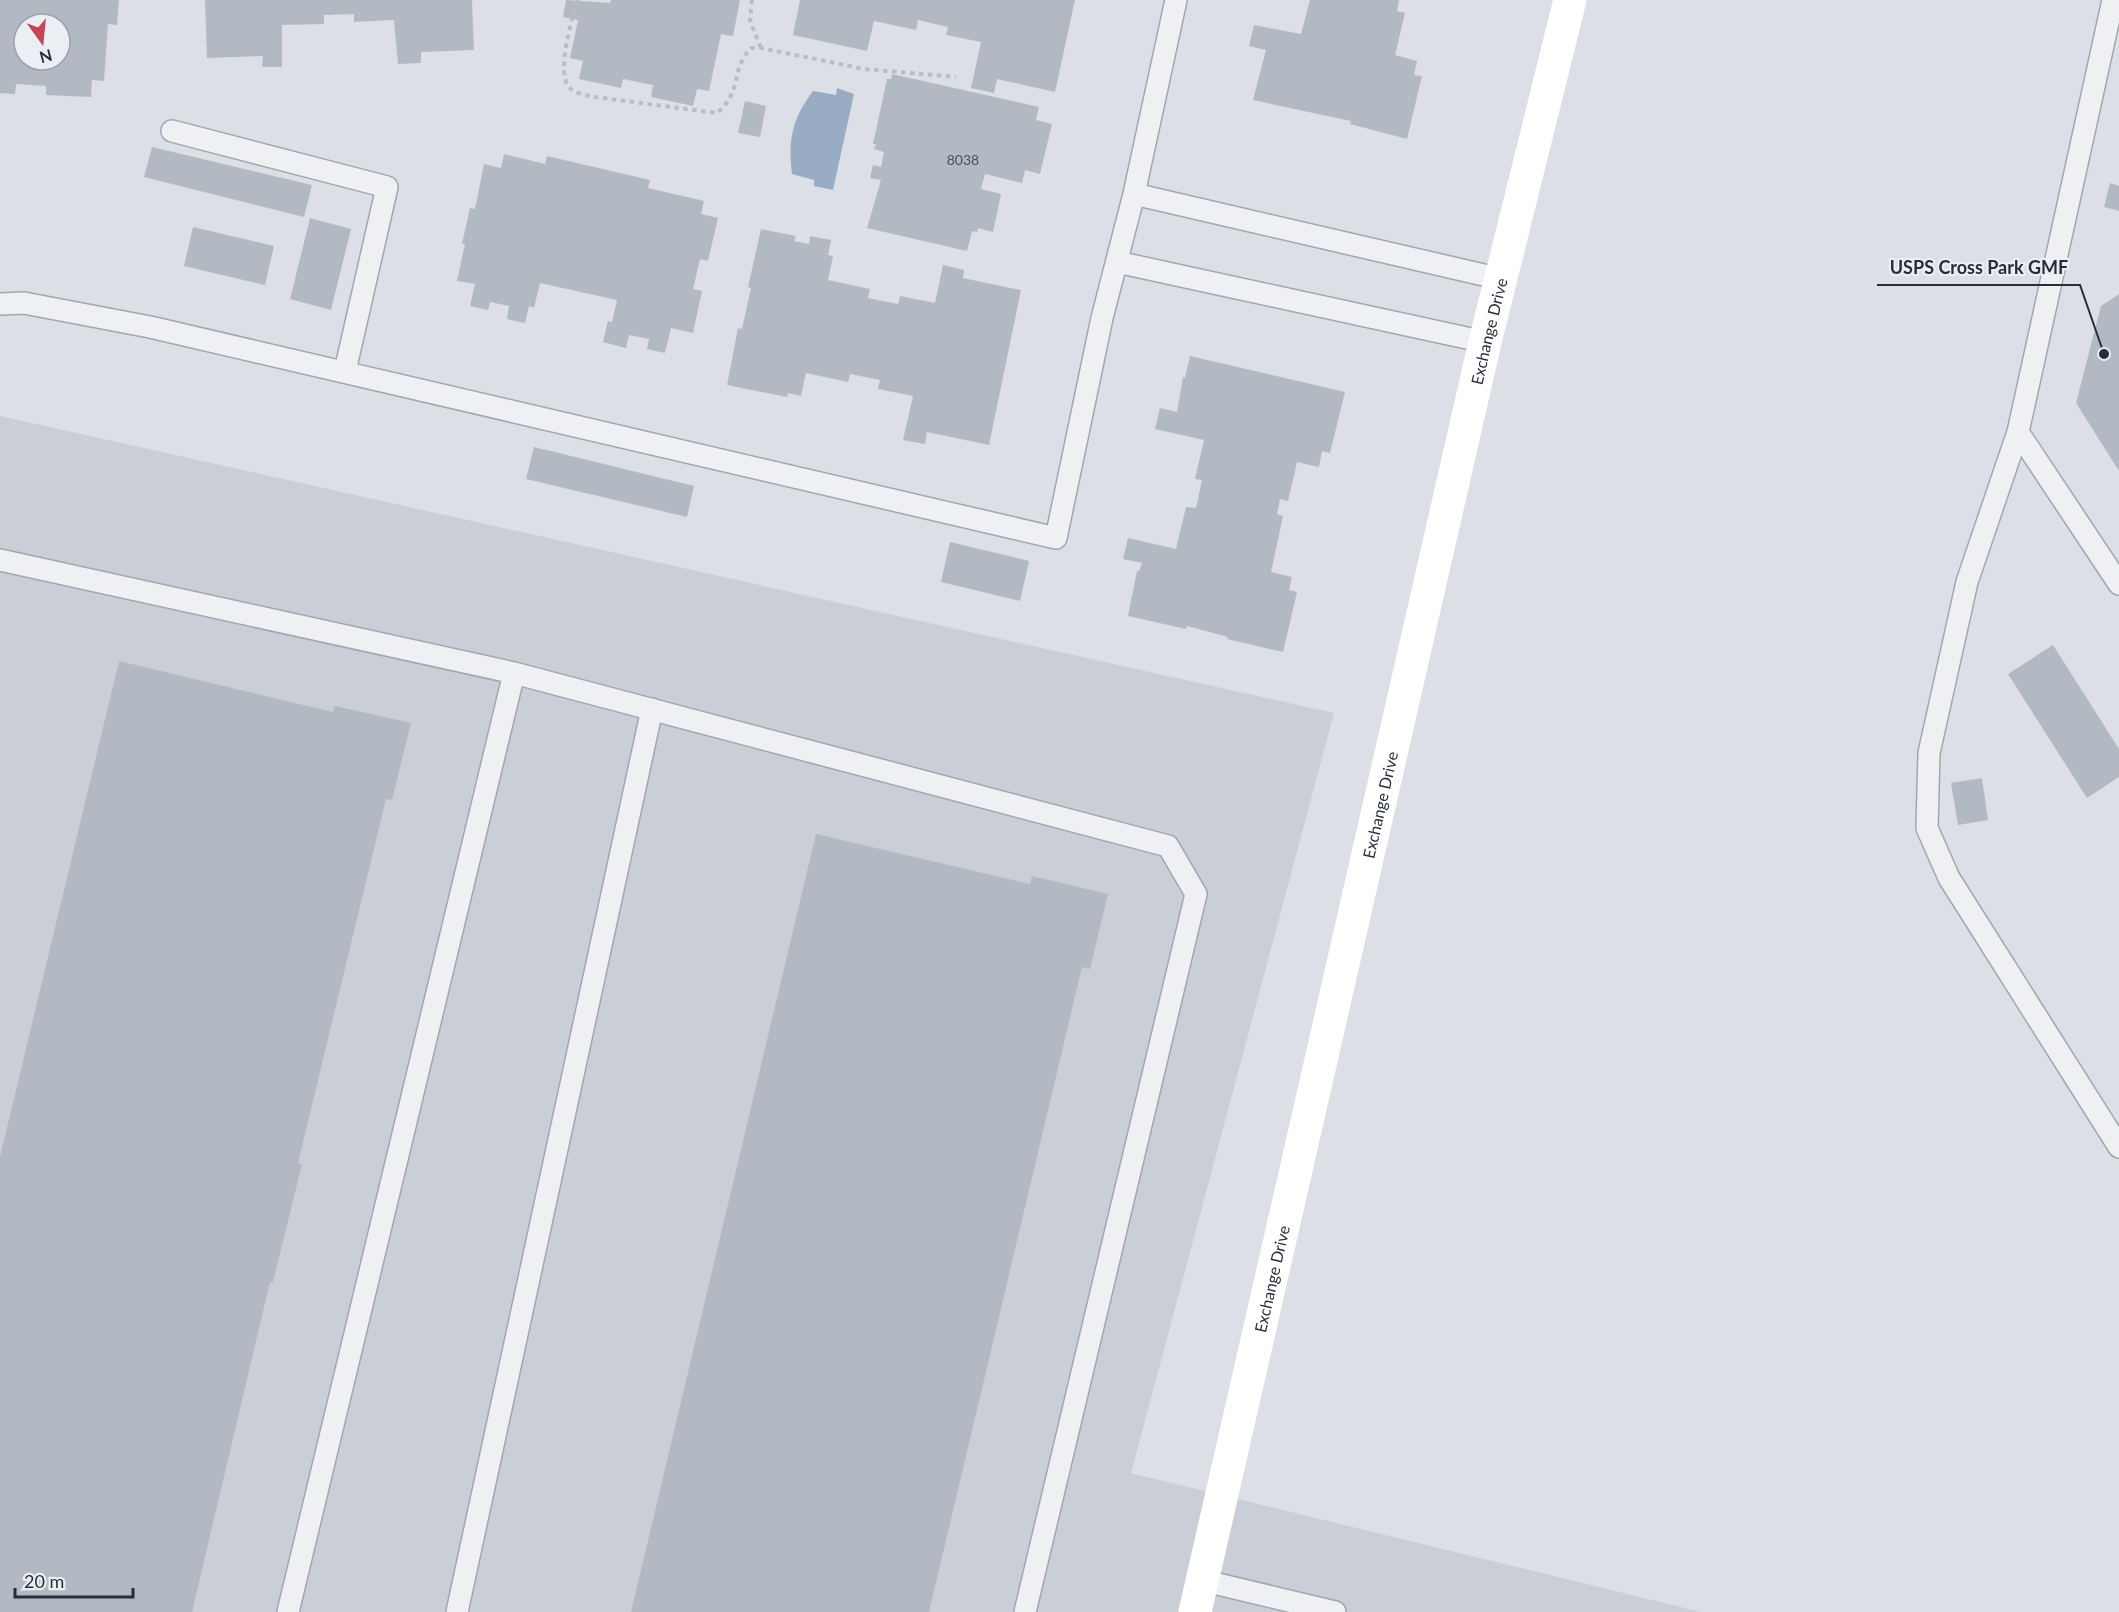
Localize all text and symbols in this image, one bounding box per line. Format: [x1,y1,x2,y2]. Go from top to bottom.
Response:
north arrow [12,12,72,72]
text: N [38,46,54,68]
house number: 8038 [947,151,979,168]
callout: USPS Cross Park GMF [1877,249,2080,285]
text: USPS Cross Park GMF [1890,256,2068,278]
street label: Exchange Drive [1466,276,1510,386]
street label: Exchange Drive [1358,749,1401,860]
street label: Exchange Drive [1250,1223,1293,1334]
scale bar [15,1561,134,1599]
text: 20 m [24,1570,64,1592]

